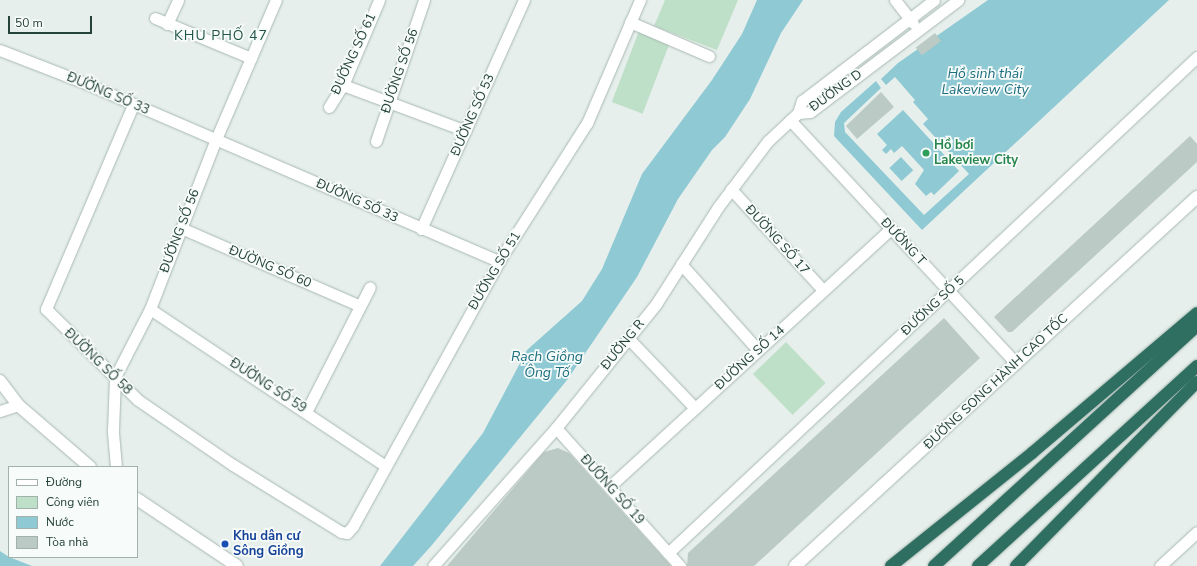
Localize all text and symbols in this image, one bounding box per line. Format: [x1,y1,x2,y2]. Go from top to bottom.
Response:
scale bar [10,8,94,34]
street label: ĐƯỜNG SỐ 61 [328,11,380,97]
text: 50 m [15,15,43,31]
street label: ĐƯỜNG SỐ 56 [378,27,422,115]
district label: KHU PHỐ 47 [174,28,268,44]
water label: Hồ sinh thái Lakeview City [941,66,1029,98]
street label: ĐƯỜNG D [807,67,865,115]
street label: ĐƯỜNG SỐ 33 [64,70,152,118]
street label: ĐƯỜNG SỐ 53 [448,71,498,159]
place label: Hồ bơi Lakeview City [934,138,1018,169]
marker: Hồ bơi Lakeview City [921,148,931,158]
street label: ĐƯỜNG SỐ 33 [313,176,401,226]
street label: ĐƯỜNG SỐ 56 [157,187,203,275]
street label: ĐƯỜNG SỐ 17 [742,202,812,278]
street label: ĐƯỜNG T [877,215,929,269]
street label: ĐƯỜNG SỐ 51 [466,229,524,313]
street label: ĐƯỜNG SỐ 60 [226,243,314,291]
street label: ĐƯỜNG SỐ 5 [898,273,968,339]
street label: ĐƯỜNG SONG HÀNH CAO TỐC [921,311,1071,453]
street label: ĐƯỜNG R [598,317,648,373]
street label: ĐƯỜNG SỐ 14 [712,323,788,393]
street label: ĐƯỜNG SỐ 58 [61,326,135,398]
water label: Rạch Giồng Ông Tố [511,349,583,382]
street label: ĐƯỜNG SỐ 59 [227,355,309,417]
street label: ĐƯỜNG SỐ 19 [577,452,647,528]
legend [8,466,138,558]
text: Đường [46,474,82,490]
text: Công viên [46,494,99,510]
text: Nước [46,514,74,530]
place label: Khu dân cư Sông Giồng [233,529,303,560]
text: Tòa nhà [46,534,88,550]
marker: Khu dân cư Sông Giồng [220,539,230,549]

